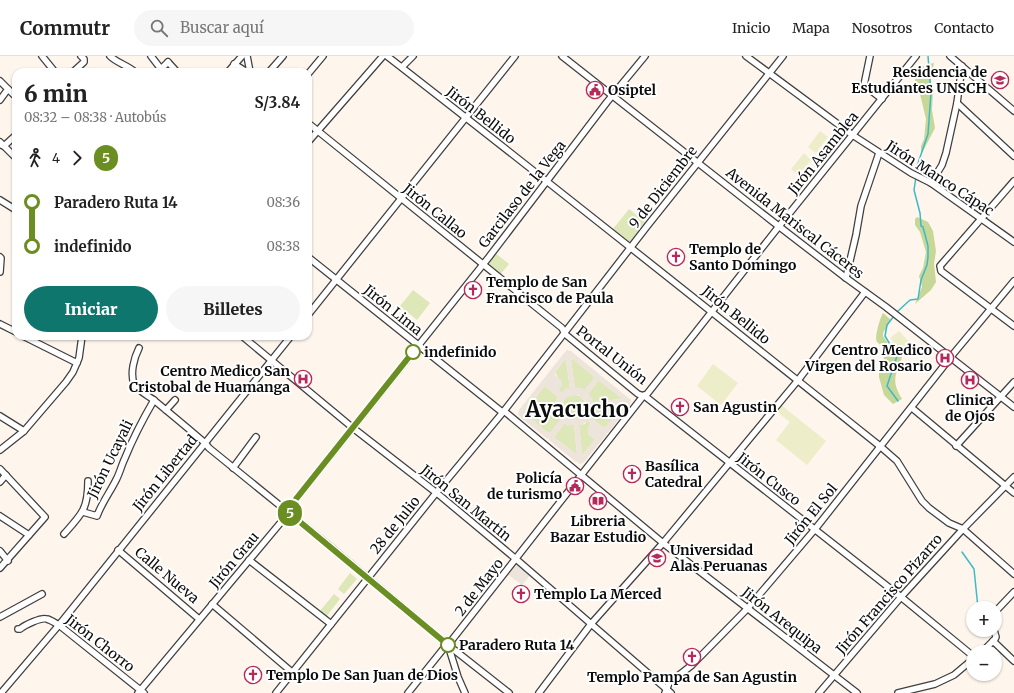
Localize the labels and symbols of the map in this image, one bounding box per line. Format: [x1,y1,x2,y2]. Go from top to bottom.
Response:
place label: Residencia de Estudiantes UNSCH [851,63,987,97]
school or university icon: Residencia de Estudiantes UNSCH [990,70,1010,90]
public building icon: Osiptel [585,80,605,100]
place label: Osiptel [608,81,657,99]
street label: Jirón Bellido [442,82,519,148]
street label: Jirón Asamblea [783,107,862,199]
street label: Garcilaso de la Vega [474,136,570,251]
street label: Jirón Manco Cápac [882,136,997,220]
street label: 9 de Diciembre [625,142,701,232]
street label: Avenida Mariscal Cáceres [722,163,868,282]
street label: Jirón Callao [399,179,471,242]
place label: Templo de Santo Domingo [689,240,796,274]
church icon: Templo de Santo Domingo [666,247,686,267]
place label: Templo de San Francisco de Paula [486,273,614,307]
street label: Jirón Lima [359,280,426,340]
church icon: Templo de San Francisco de Paula [463,280,483,300]
street label: Jirón Bellido [697,281,774,348]
street label: Portal Unión [573,322,651,388]
place label: Centro Medico Virgen del Rosario [804,341,932,375]
place label: indefinido [424,343,496,361]
marker: indefinido [405,344,421,360]
hospital icon: Centro Medico Virgen del Rosario [935,348,955,368]
place label: Centro Medico San Cristobal de Huamanga [129,362,290,396]
hospital icon: Centro Medico San Cristobal de Huamanga [293,369,313,389]
hospital icon: Clinica de Ojos [960,370,980,390]
place label: Clinica de Ojos [945,391,995,425]
district label: Ayacucho [524,395,629,423]
church icon: San Agustin [670,397,690,417]
place label: San Agustin [693,398,777,416]
street label: Jirón Ucayali [83,416,137,502]
street label: Jirón Libertad [128,431,202,516]
street label: Jirón Cusco [733,448,804,509]
place label: Basílica Catedral [645,457,703,491]
street label: Jirón San Martín [416,460,515,545]
church icon: Basílica Catedral [622,464,642,484]
place label: Policía de turismo [487,469,562,503]
public building icon: Policía de turismo [565,476,585,496]
street label: Jirón El Sol [780,479,842,549]
library icon: Libreria Bazar Estudio [588,491,608,511]
street label: 28 de Julio [366,492,424,558]
line badge: 5 [277,500,303,526]
place label: Libreria Bazar Estudio [550,512,646,546]
street label: Jirón Grau [205,528,263,593]
street label: Jirón Francisco Pizarro [831,530,946,659]
place label: Universidad Alas Peruanas [669,541,768,575]
street label: Calle Nueva [131,543,203,607]
school or university icon: Universidad Alas Peruanas [647,548,667,568]
street label: 2 de Mayo [451,555,507,619]
street label: Jirón Arequipa [737,582,826,657]
church icon: Templo La Merced [511,584,531,604]
place label: Templo La Merced [534,585,662,603]
street label: Jirón Chorro [61,610,138,676]
place label: Paradero Ruta 14 [459,636,574,654]
marker: Paradero Ruta 14 [440,637,456,653]
church icon: Templo Pampa de San Agustin [682,647,702,667]
church icon: Templo De San Juan de Dios [243,665,263,685]
place label: Templo De San Juan de Dios [266,666,458,684]
place label: Templo Pampa de San Agustin [587,668,798,686]

